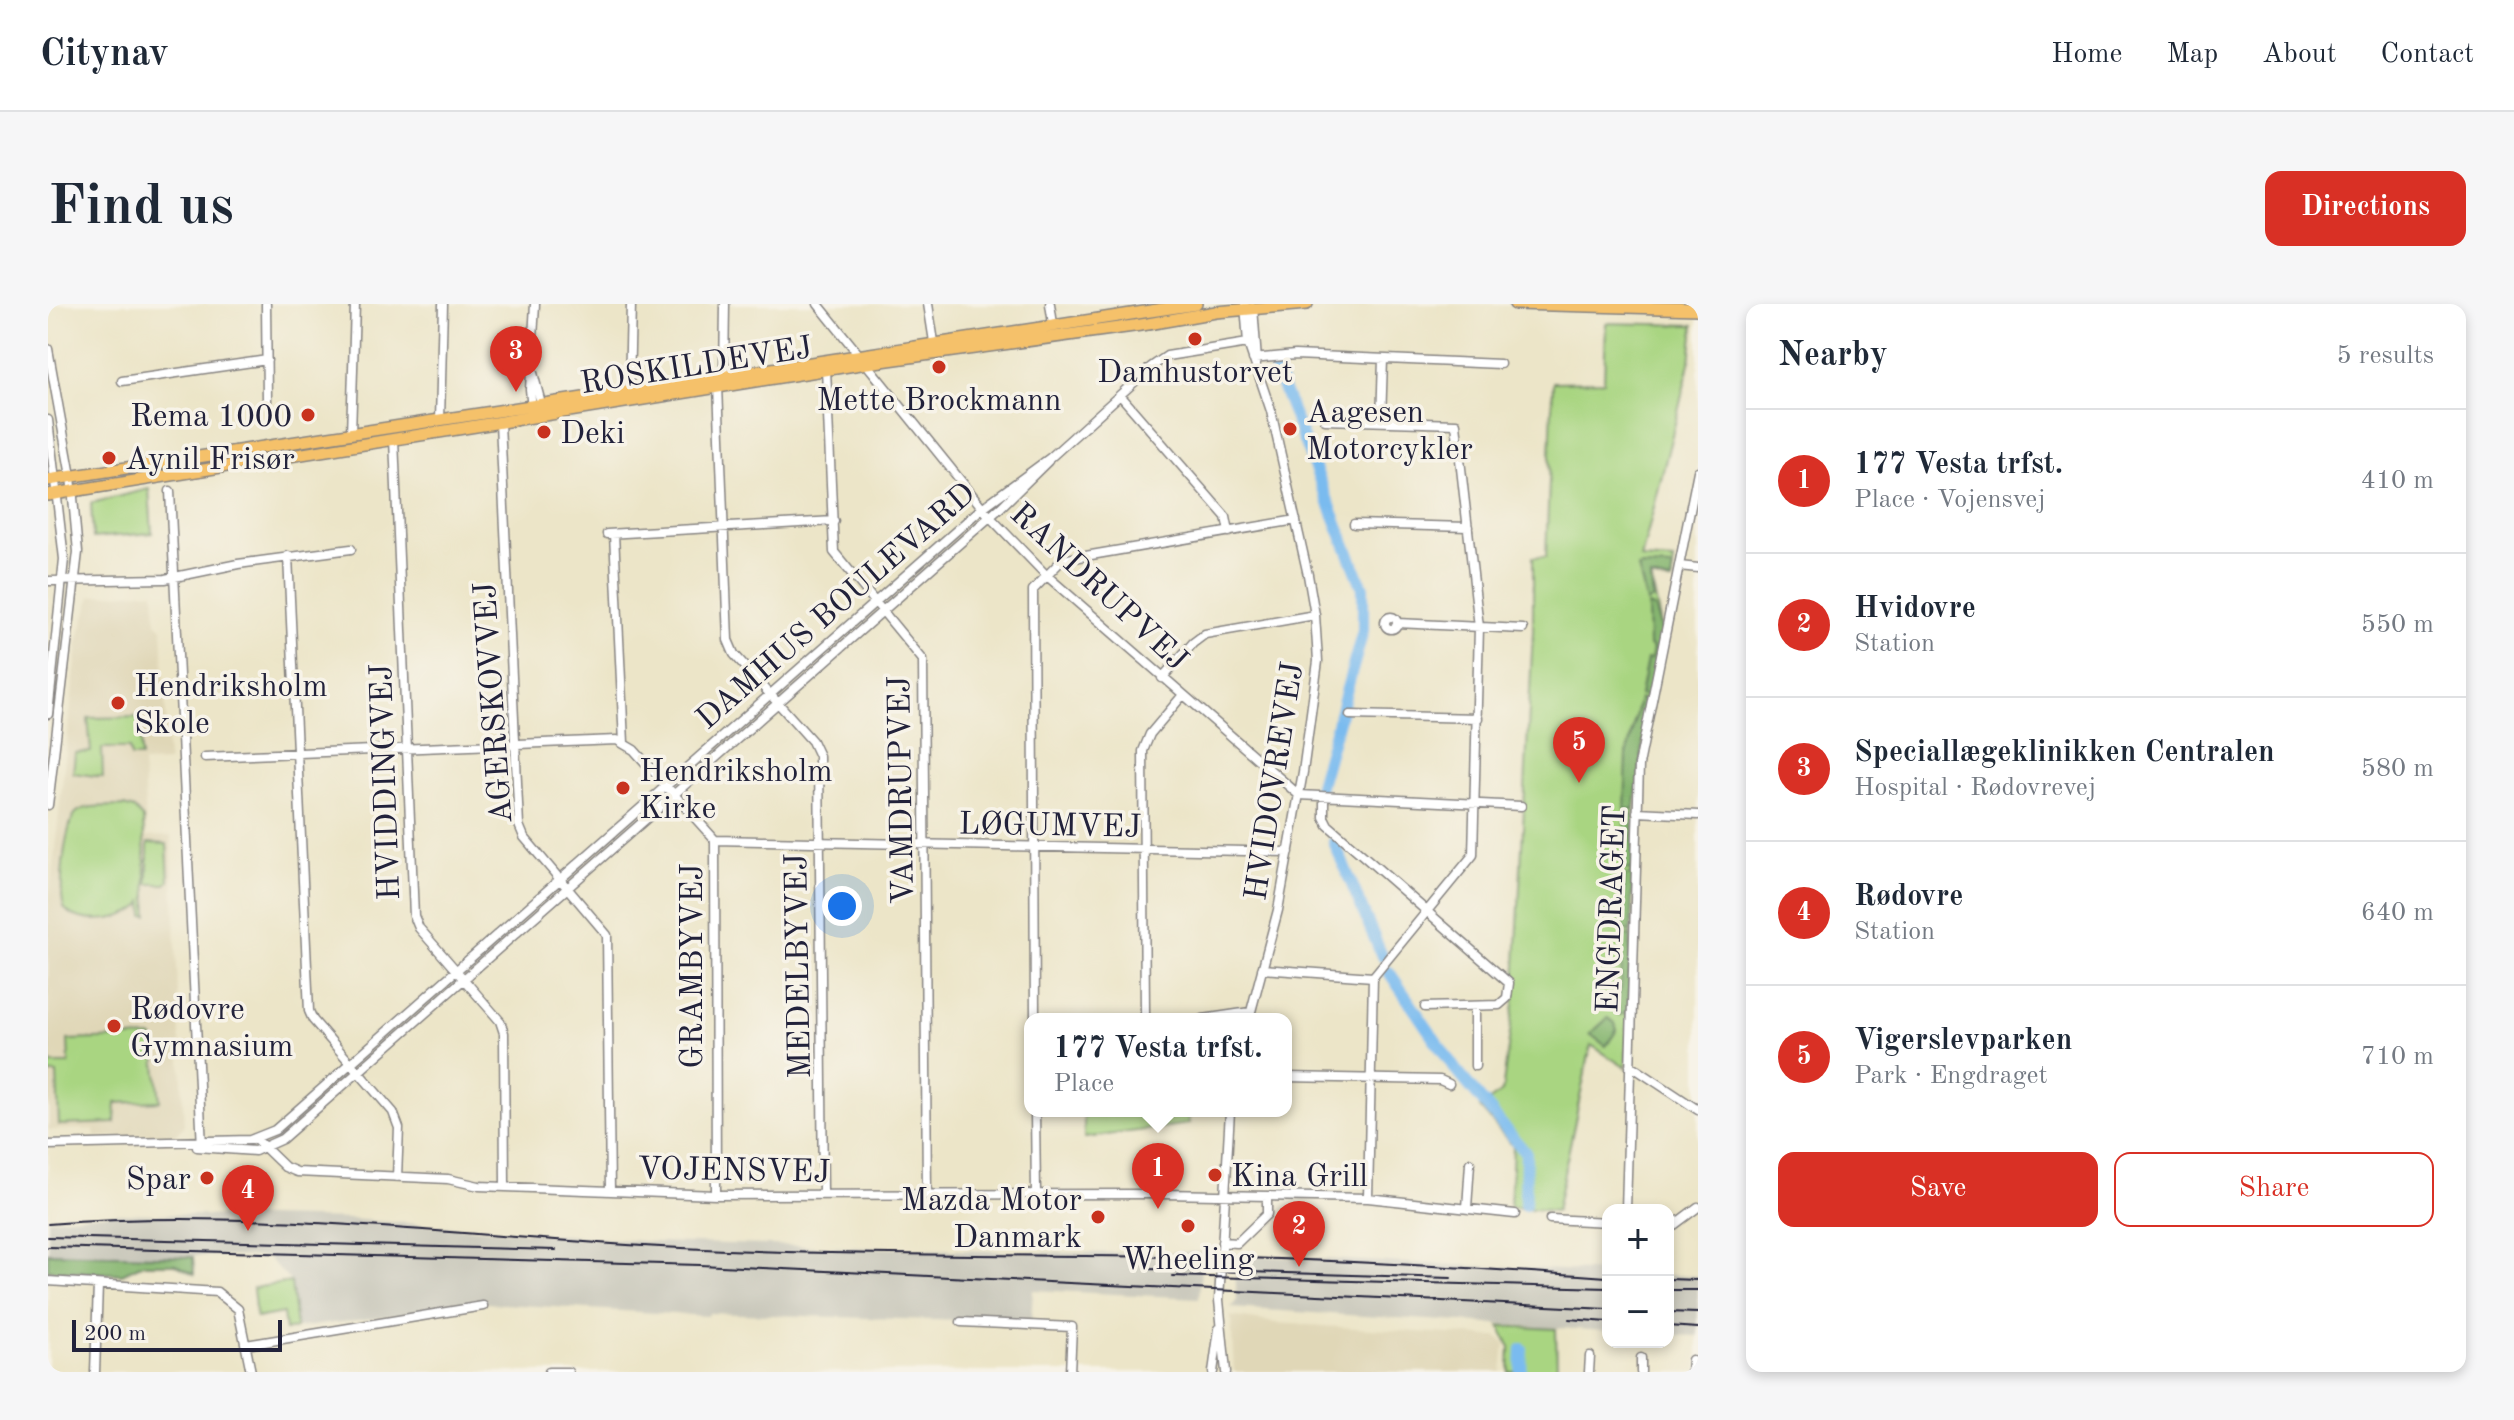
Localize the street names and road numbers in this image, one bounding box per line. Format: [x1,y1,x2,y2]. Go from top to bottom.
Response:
street label: ROSKILDEVEJ [578,333,815,401]
street label: DAMHUS BOULEVARD [692,478,982,737]
street label: RANDRUPVEJ [1003,498,1193,678]
street label: AGERSKOVVEJ [471,581,519,825]
street label: HVIDOVREVEJ [1241,660,1311,903]
street label: HVIDDINGVEJ [367,663,407,901]
street label: VAMDRUPVEJ [885,675,921,905]
street label: ENGDRAGET [1593,804,1633,1014]
street label: LØGUMVEJ [958,809,1142,845]
street label: MEDELBYVEJ [782,853,818,1079]
street label: GRAMBYVEJ [678,863,710,1069]
street label: VOJENSVEJ [637,1154,831,1190]

